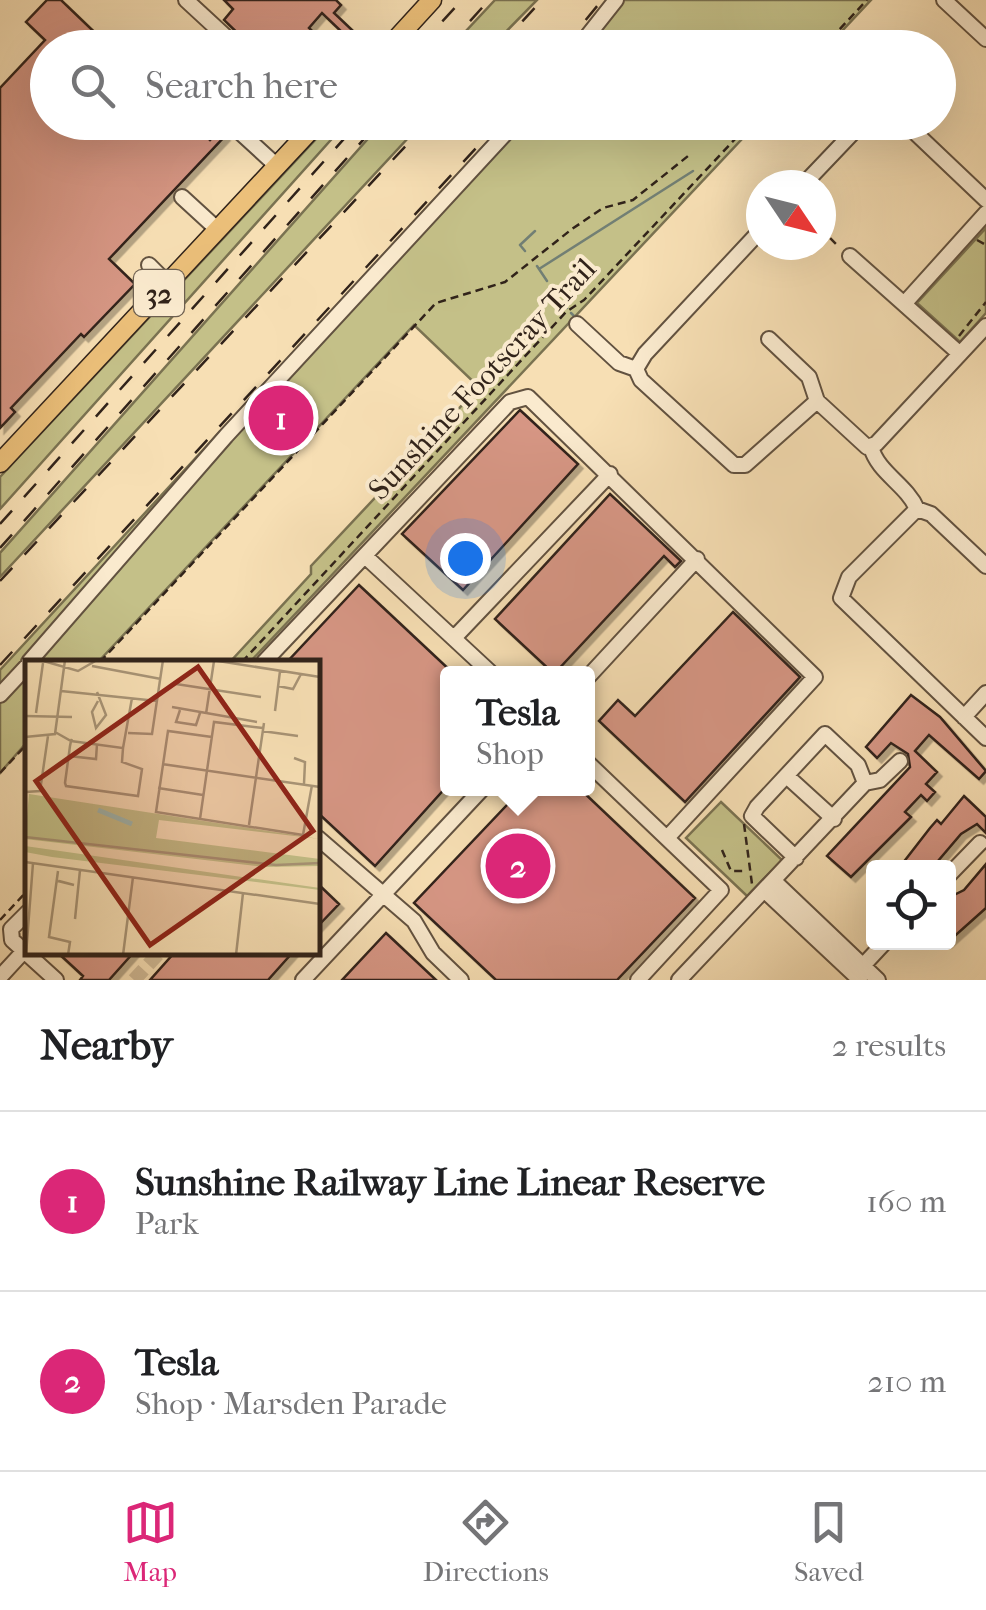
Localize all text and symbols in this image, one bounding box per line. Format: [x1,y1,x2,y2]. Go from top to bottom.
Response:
search box [30,30,956,140]
icon: search [65,58,120,113]
text: Search here [145,63,338,108]
north arrow [746,170,836,260]
street label: Sunshine Footscray Trail [362,252,603,507]
road number: 32 [134,270,184,316]
pin: 1 [248,380,314,456]
your location [440,533,491,584]
inset map [25,660,320,955]
popup [440,666,595,796]
text: Tesla [476,690,559,735]
text: Shop [476,735,544,772]
pin: 2 [486,828,550,904]
map controls [866,860,956,950]
button: locate [866,860,956,950]
text: Nearby [40,1021,172,1070]
text: 2 results [832,1027,946,1064]
text: Sunshine Railway Line Linear Reserve [135,1160,765,1205]
text: 1 [67,1183,78,1220]
text: 160 m [866,1183,946,1220]
text: Park [135,1205,199,1242]
text: Tesla [135,1340,218,1385]
text: 2 [64,1363,81,1400]
text: 210 m [867,1363,946,1400]
text: Shop · Marsden Parade [135,1385,447,1422]
tab: Map [123,1495,178,1588]
tab: Directions [423,1495,549,1588]
tab: Saved [794,1495,863,1588]

